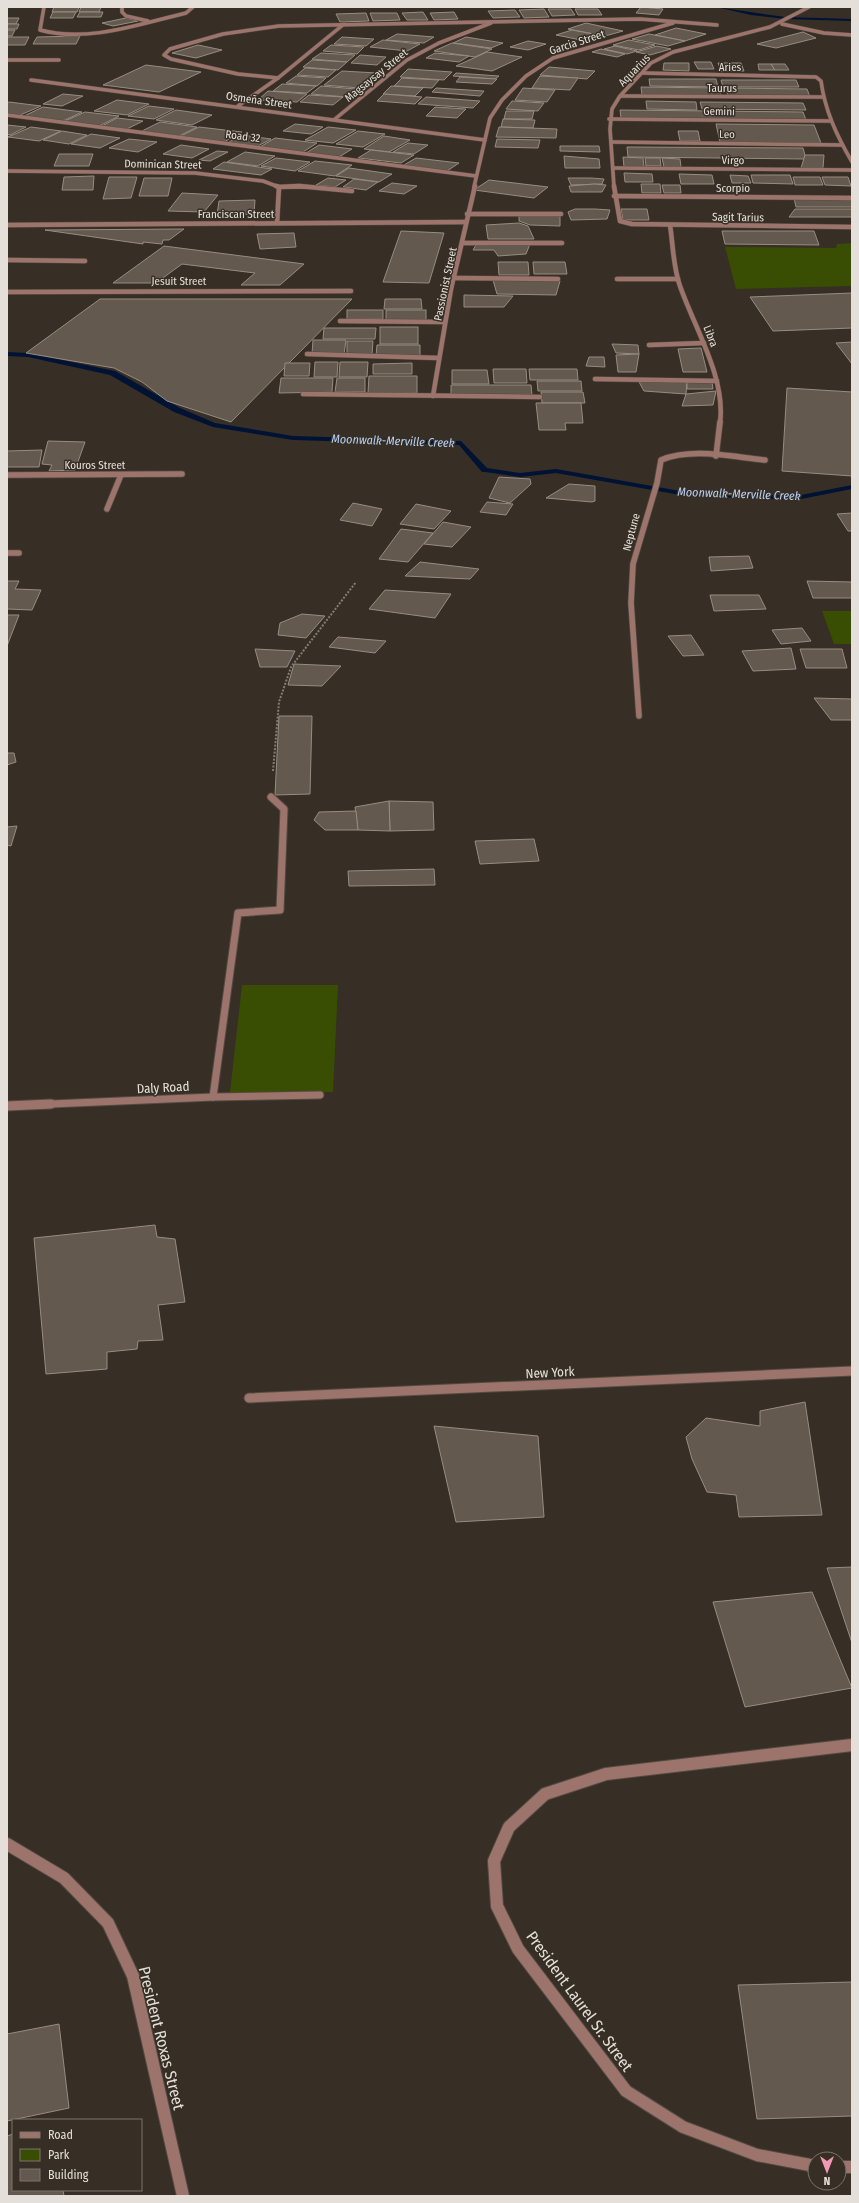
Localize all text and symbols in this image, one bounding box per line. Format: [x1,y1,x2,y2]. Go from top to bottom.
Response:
street label: Garcia Street [548,27,607,58]
street label: Magsaysay Street [342,46,411,105]
street label: Aquarius [616,51,653,89]
street label: Aries [719,61,742,74]
street label: Taurus [707,82,737,95]
street label: Osmeña Street [225,89,293,112]
street label: Gemini [703,105,735,118]
street label: Road 32 [225,128,261,145]
street label: Leo [719,128,735,141]
street label: Virgo [721,154,745,167]
street label: Dominican Street [124,157,202,172]
street label: Scorpio [716,182,750,195]
street label: Franciscan Street [198,208,275,221]
street label: Sagit Tarius [712,211,764,224]
street label: Passionist Street [431,246,460,322]
street label: Jesuit Street [152,275,207,288]
street label: Libra [700,323,721,349]
water label: Moonwalk-Merville Creek [331,432,455,450]
street label: Kouros Street [65,459,126,472]
water label: Moonwalk-Merville Creek [677,485,801,503]
street label: Neptune [620,512,643,552]
street label: Daly Road [136,1079,190,1096]
street label: New York [525,1364,576,1381]
street label: President Laurel Sr. Street [522,1927,637,2076]
street label: President Roxas Street [135,1964,189,2112]
legend [12,2119,142,2191]
text: Road [48,2128,73,2142]
text: Park [48,2148,70,2162]
north arrow [807,2151,847,2191]
text: Building [48,2168,89,2182]
text: N [824,2174,830,2187]

